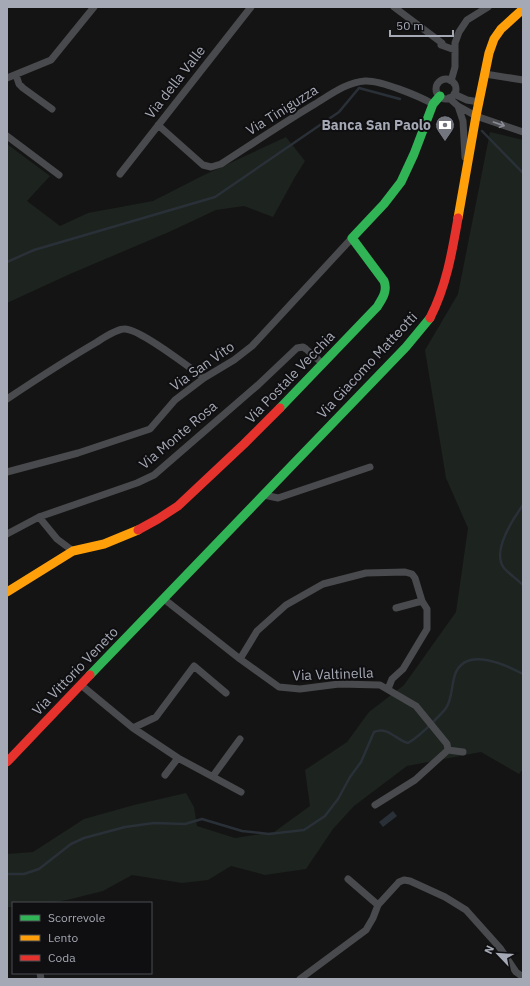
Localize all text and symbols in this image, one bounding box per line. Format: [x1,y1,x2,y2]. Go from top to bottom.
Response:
scale bar [390,12,453,38]
text: 50 m [396,18,424,33]
street label: Via della Valle [141,42,209,122]
street label: Via Tiniguzza [243,80,322,139]
bank icon: Banca San Paolo [434,114,456,142]
place label: Banca San Paolo [322,116,431,134]
one-way arrow [493,121,506,128]
street label: Via Giacomo Matteotti [313,308,421,422]
street label: Via Postale Vecchia [241,327,339,427]
street label: Via San Vito [166,337,238,395]
street label: Via Monte Rosa [135,397,221,473]
street label: Via Vittorio Veneto [28,623,122,719]
street label: Via Valtinella [292,664,374,684]
legend [12,902,152,974]
text: Scorrevole [48,910,106,925]
text: Lento [48,930,78,945]
north arrow [478,934,518,974]
text: N [481,943,497,956]
text: Coda [48,950,76,965]

